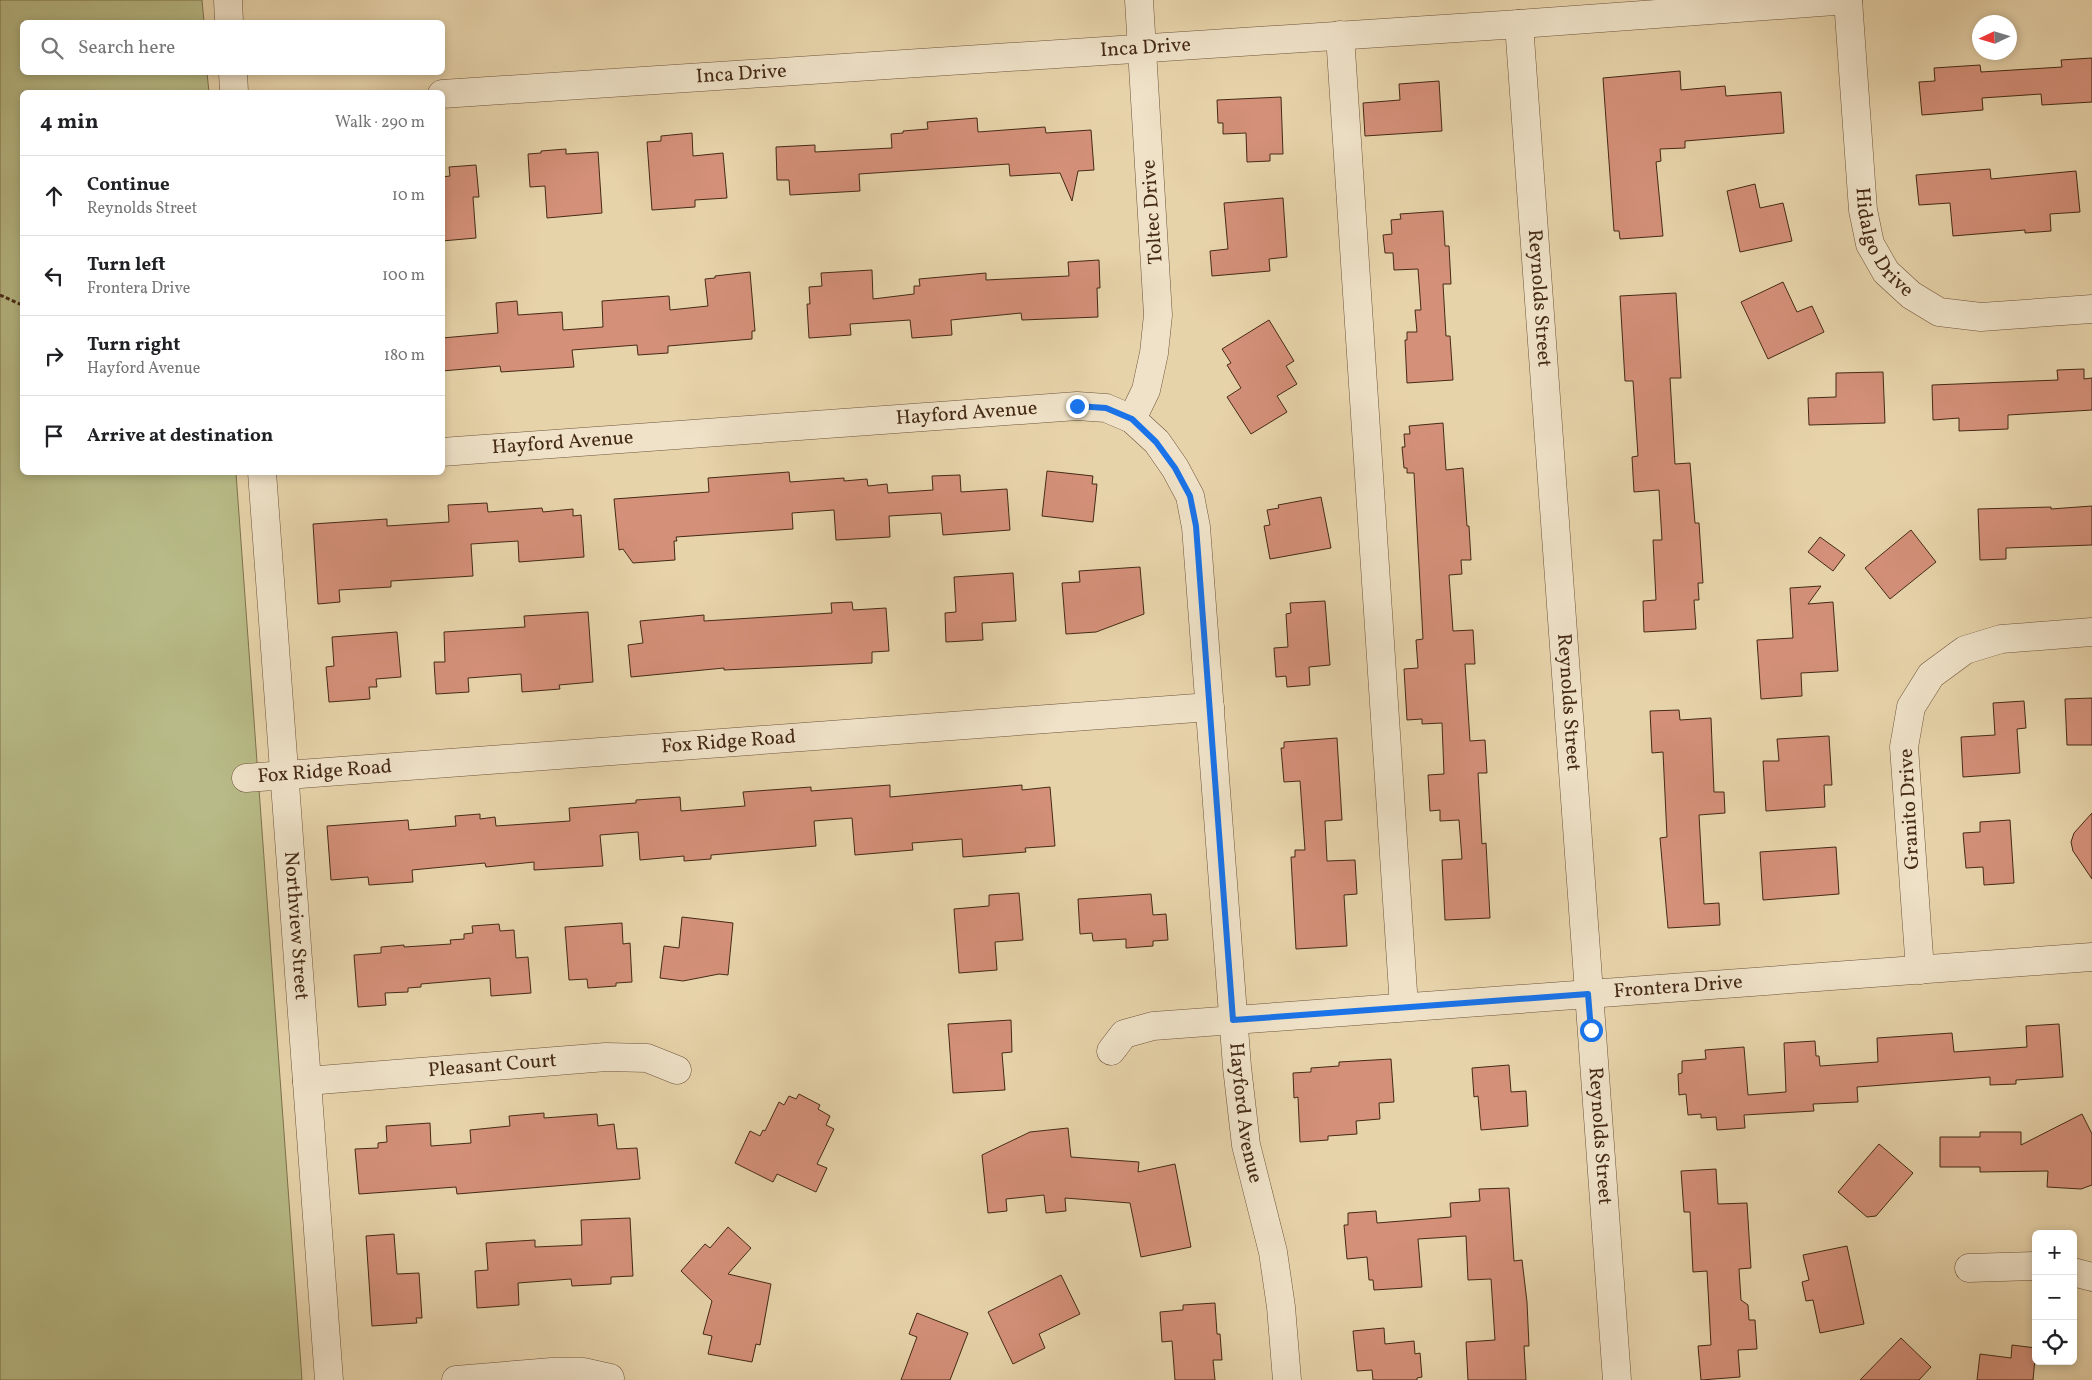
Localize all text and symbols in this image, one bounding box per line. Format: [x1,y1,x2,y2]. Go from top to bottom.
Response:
north arrow [1972,15,2017,60]
search box [20,20,445,75]
street label: Inca Drive [1099,31,1192,65]
icon: search [38,34,66,62]
text: Search here [78,35,175,61]
street label: Inca Drive [695,58,788,91]
text: 4 min [40,108,99,137]
text: Walk · 290 m [335,112,425,134]
street label: Toltec Drive [1135,159,1171,265]
text: Continue [87,172,170,198]
icon: ahead [40,182,68,210]
text: 10 m [392,185,425,207]
street label: Hidalgo Drive [1847,186,1919,304]
text: Reynolds Street [87,198,197,220]
street label: Reynolds Street [1520,228,1558,368]
text: Turn left [87,252,166,278]
icon: left [40,262,68,290]
text: 100 m [382,265,425,287]
text: Frontera Drive [87,278,190,300]
text: Turn right [87,332,180,358]
icon: right [40,342,68,370]
text: 180 m [384,345,425,367]
text: Hayford Avenue [87,358,200,380]
street label: Hayford Avenue [895,395,1038,433]
route end [1066,395,1089,418]
icon: arrive [40,422,68,450]
text: Arrive at destination [87,423,273,449]
street label: Hayford Avenue [491,424,634,462]
street label: Reynolds Street [1549,632,1587,772]
street label: Fox Ridge Road [660,724,797,761]
street label: Granito Drive [1893,748,1927,870]
street label: Fox Ridge Road [257,753,393,791]
street label: Northview Street [276,850,315,1001]
street label: Frontera Drive [1613,969,1744,1006]
route start [1580,1019,1603,1042]
street label: Hayford Avenue [1221,1042,1269,1186]
street label: Pleasant Court [427,1047,558,1085]
street label: Reynolds Street [1580,1066,1618,1206]
map controls [2032,1230,2077,1365]
button: + [2032,1230,2077,1275]
button: − [2032,1275,2077,1320]
button: locate [2032,1320,2077,1365]

